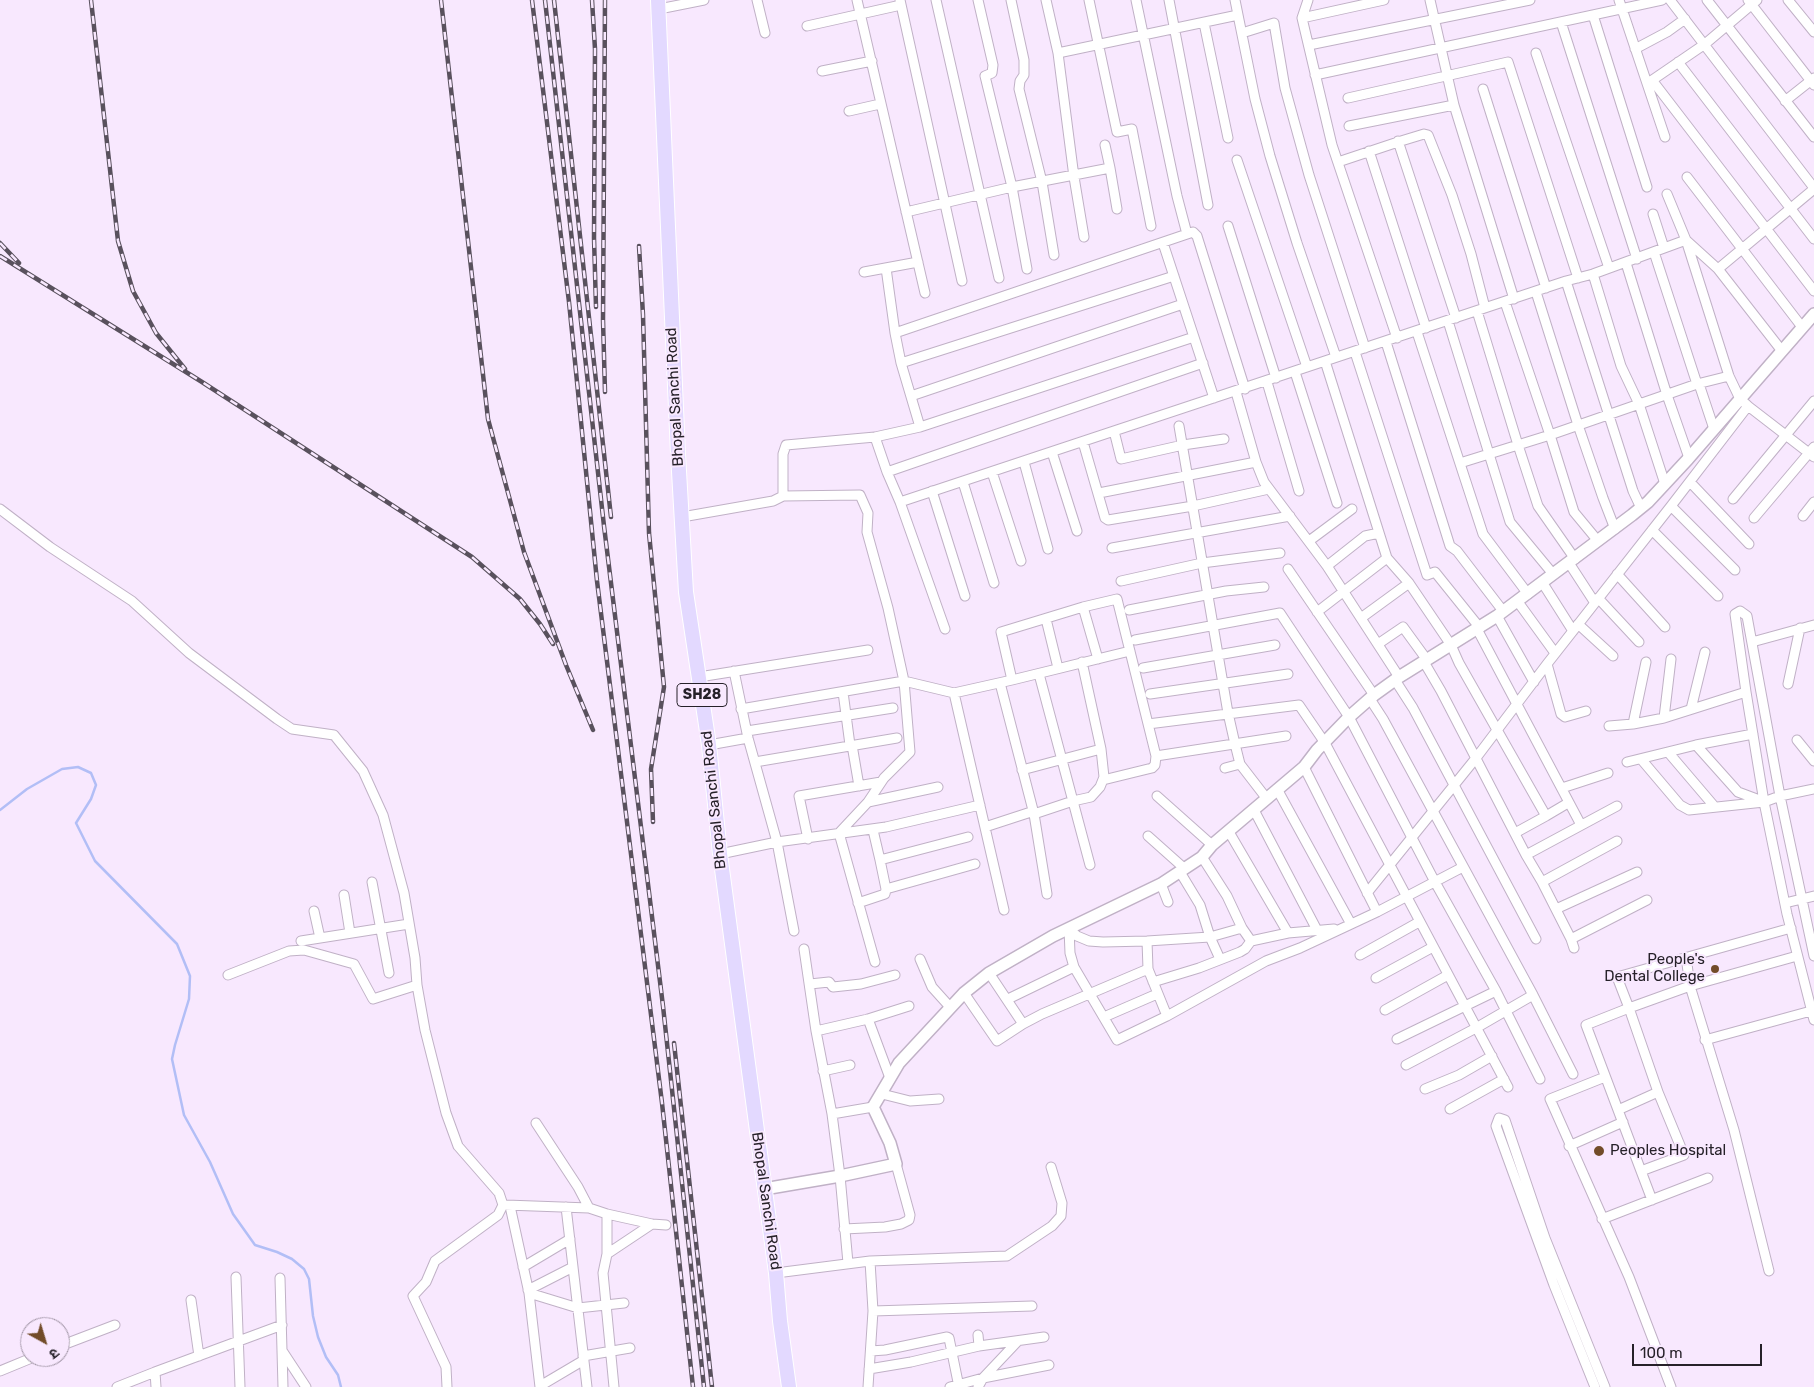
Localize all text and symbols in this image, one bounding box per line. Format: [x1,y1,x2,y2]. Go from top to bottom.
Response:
street label: Bhopal Sanchi Road [662,327,688,467]
road number: SH28 [677,684,727,706]
street label: Bhopal Sanchi Road [698,730,730,870]
place label: People's Dental College [1604,951,1705,986]
marker: People's Dental College [1709,963,1721,975]
street label: Bhopal Sanchi Road [747,1131,785,1271]
place label: Peoples Hospital [1610,1142,1726,1160]
marker: Peoples Hospital [1592,1144,1606,1158]
north arrow [20,1317,70,1367]
scale bar [1634,1334,1764,1366]
text: उ [46,1344,63,1362]
text: 100 m [1640,1344,1682,1362]

